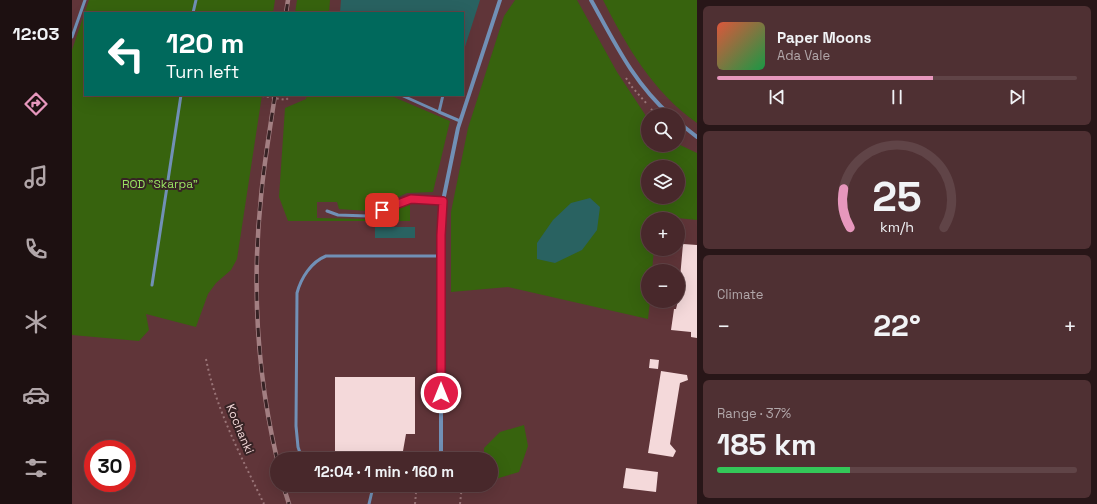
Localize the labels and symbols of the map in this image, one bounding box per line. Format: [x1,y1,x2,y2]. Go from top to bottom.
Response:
park label: ROD "Skarpa" [122,176,198,192]
pin [365,193,399,227]
position arrow [420,372,462,414]
street label: Kochanki [222,402,258,456]
speed limit sign: 30 [84,440,136,492]

